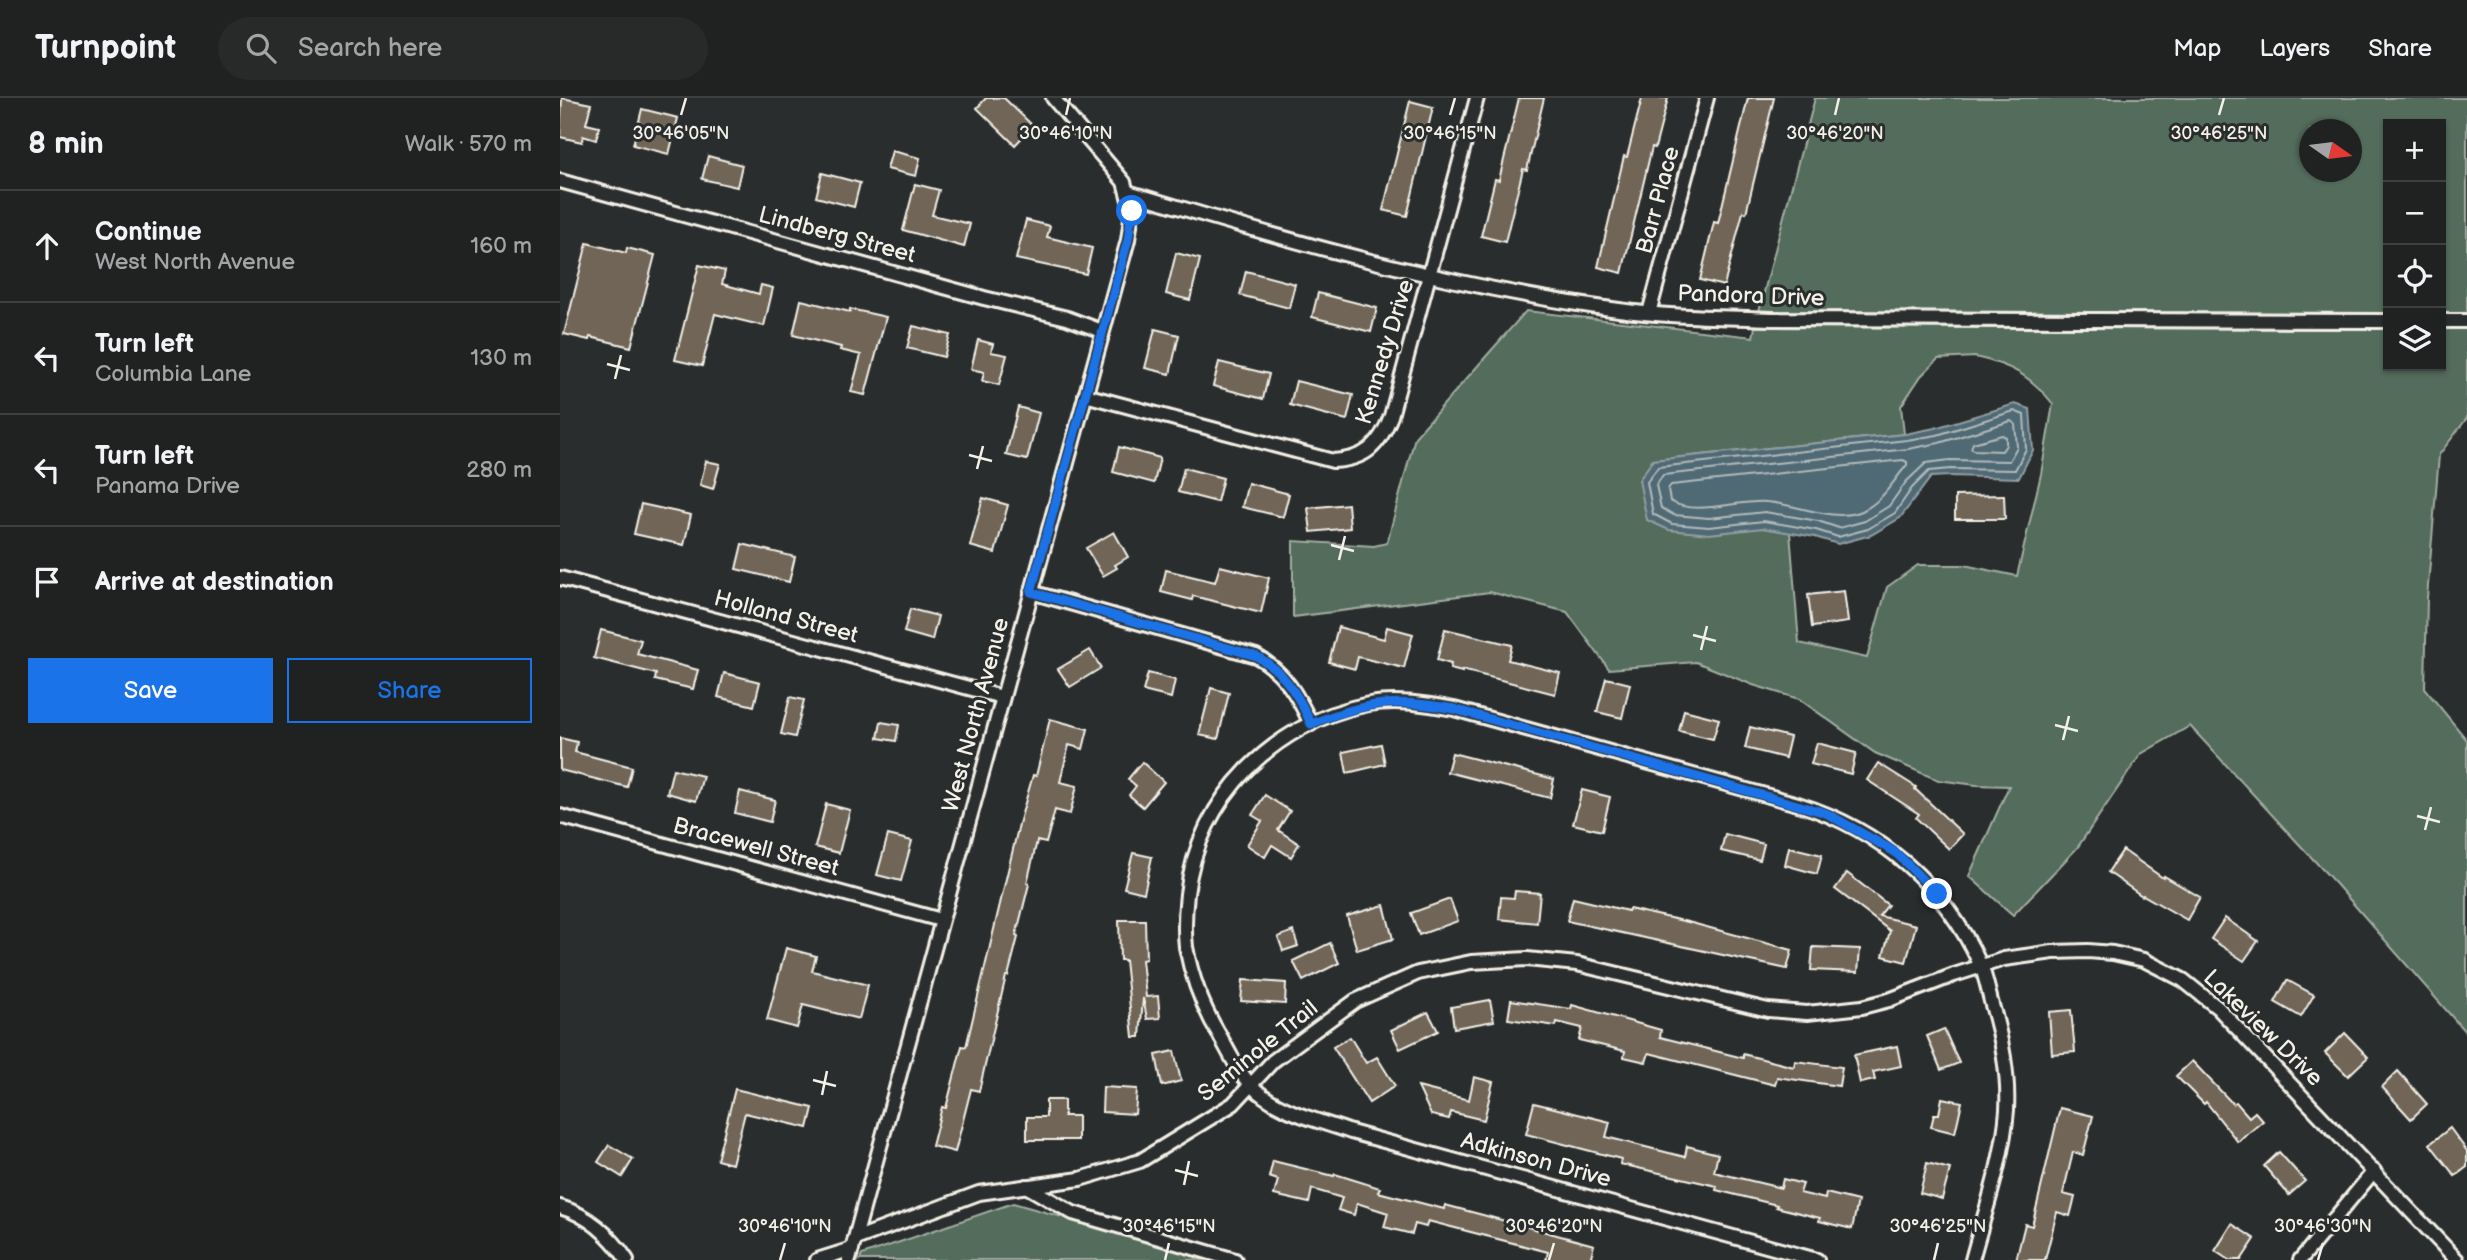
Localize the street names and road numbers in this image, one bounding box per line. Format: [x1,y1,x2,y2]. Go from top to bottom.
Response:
street label: Barr Place [1630,143,1686,257]
street label: Lindberg Street [755,201,919,269]
street label: Kennedy Drive [1350,276,1420,428]
street label: Pandora Drive [1677,279,1825,313]
street label: Holland Street [711,584,861,650]
street label: West North Avenue [937,615,1015,815]
street label: Bracewell Street [670,811,842,883]
street label: Lakeview Drive [2197,964,2329,1092]
street label: Seminole Trail [1192,994,1324,1108]
street label: Adkinson Drive [1458,1127,1614,1193]

